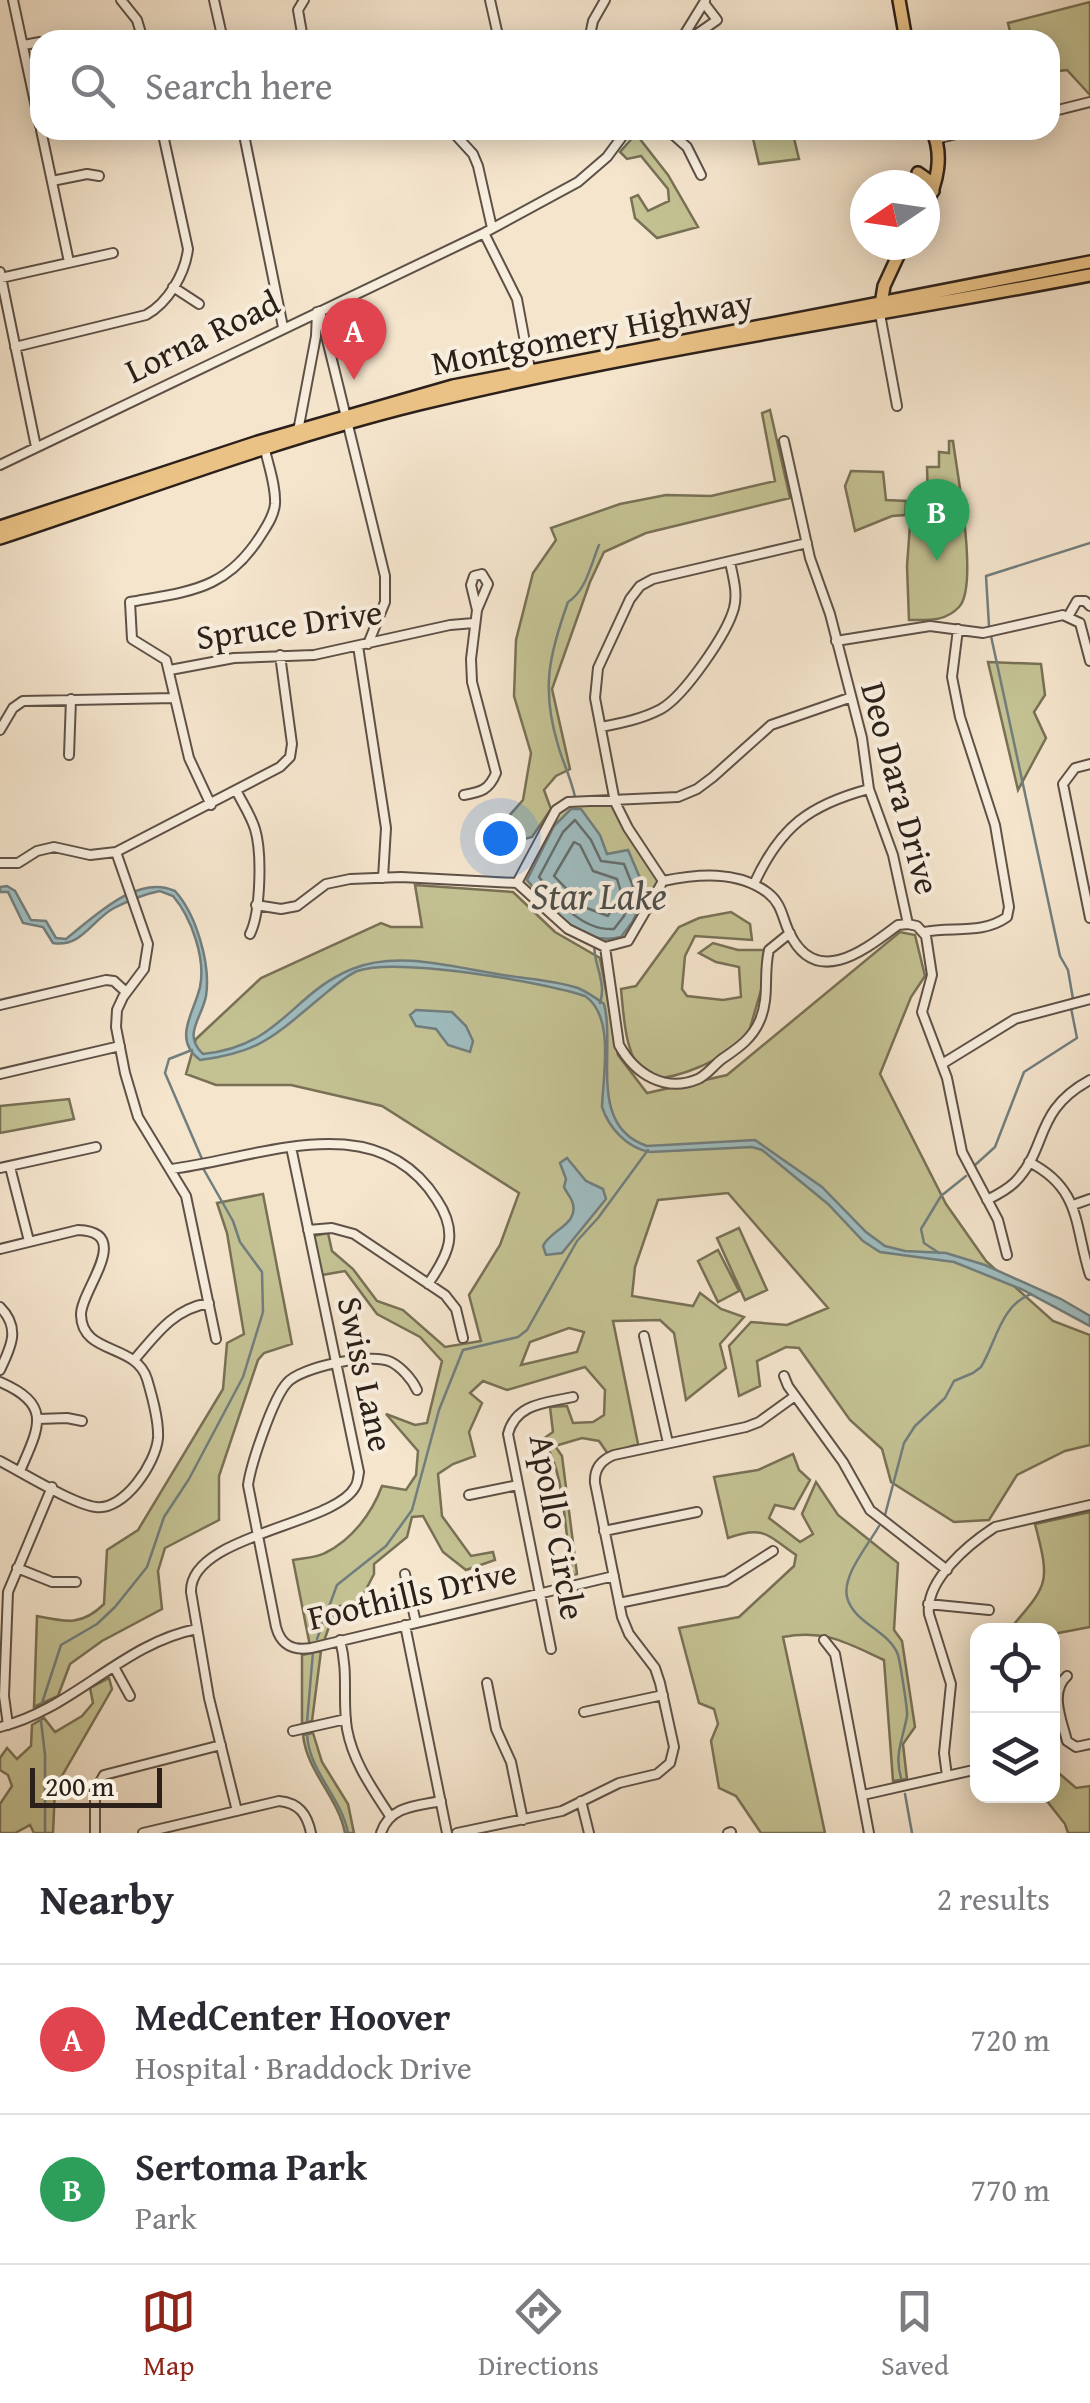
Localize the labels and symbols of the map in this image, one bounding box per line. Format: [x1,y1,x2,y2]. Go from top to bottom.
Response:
north arrow [850,170,940,260]
street label: Lorna Road [116,276,288,395]
street label: Montgomery Highway [427,276,758,388]
pin: A [322,298,386,380]
pin: B [904,478,970,561]
street label: Spruce Drive [193,586,385,662]
street label: Deo Dara Drive [848,676,954,900]
your location [475,813,526,864]
water label: Star Lake [531,867,667,923]
street label: Swiss Lane [325,1292,407,1456]
street label: Apollo Circle [517,1430,599,1624]
street label: Foothills Drive [302,1545,522,1643]
scale bar [30,1763,162,1808]

